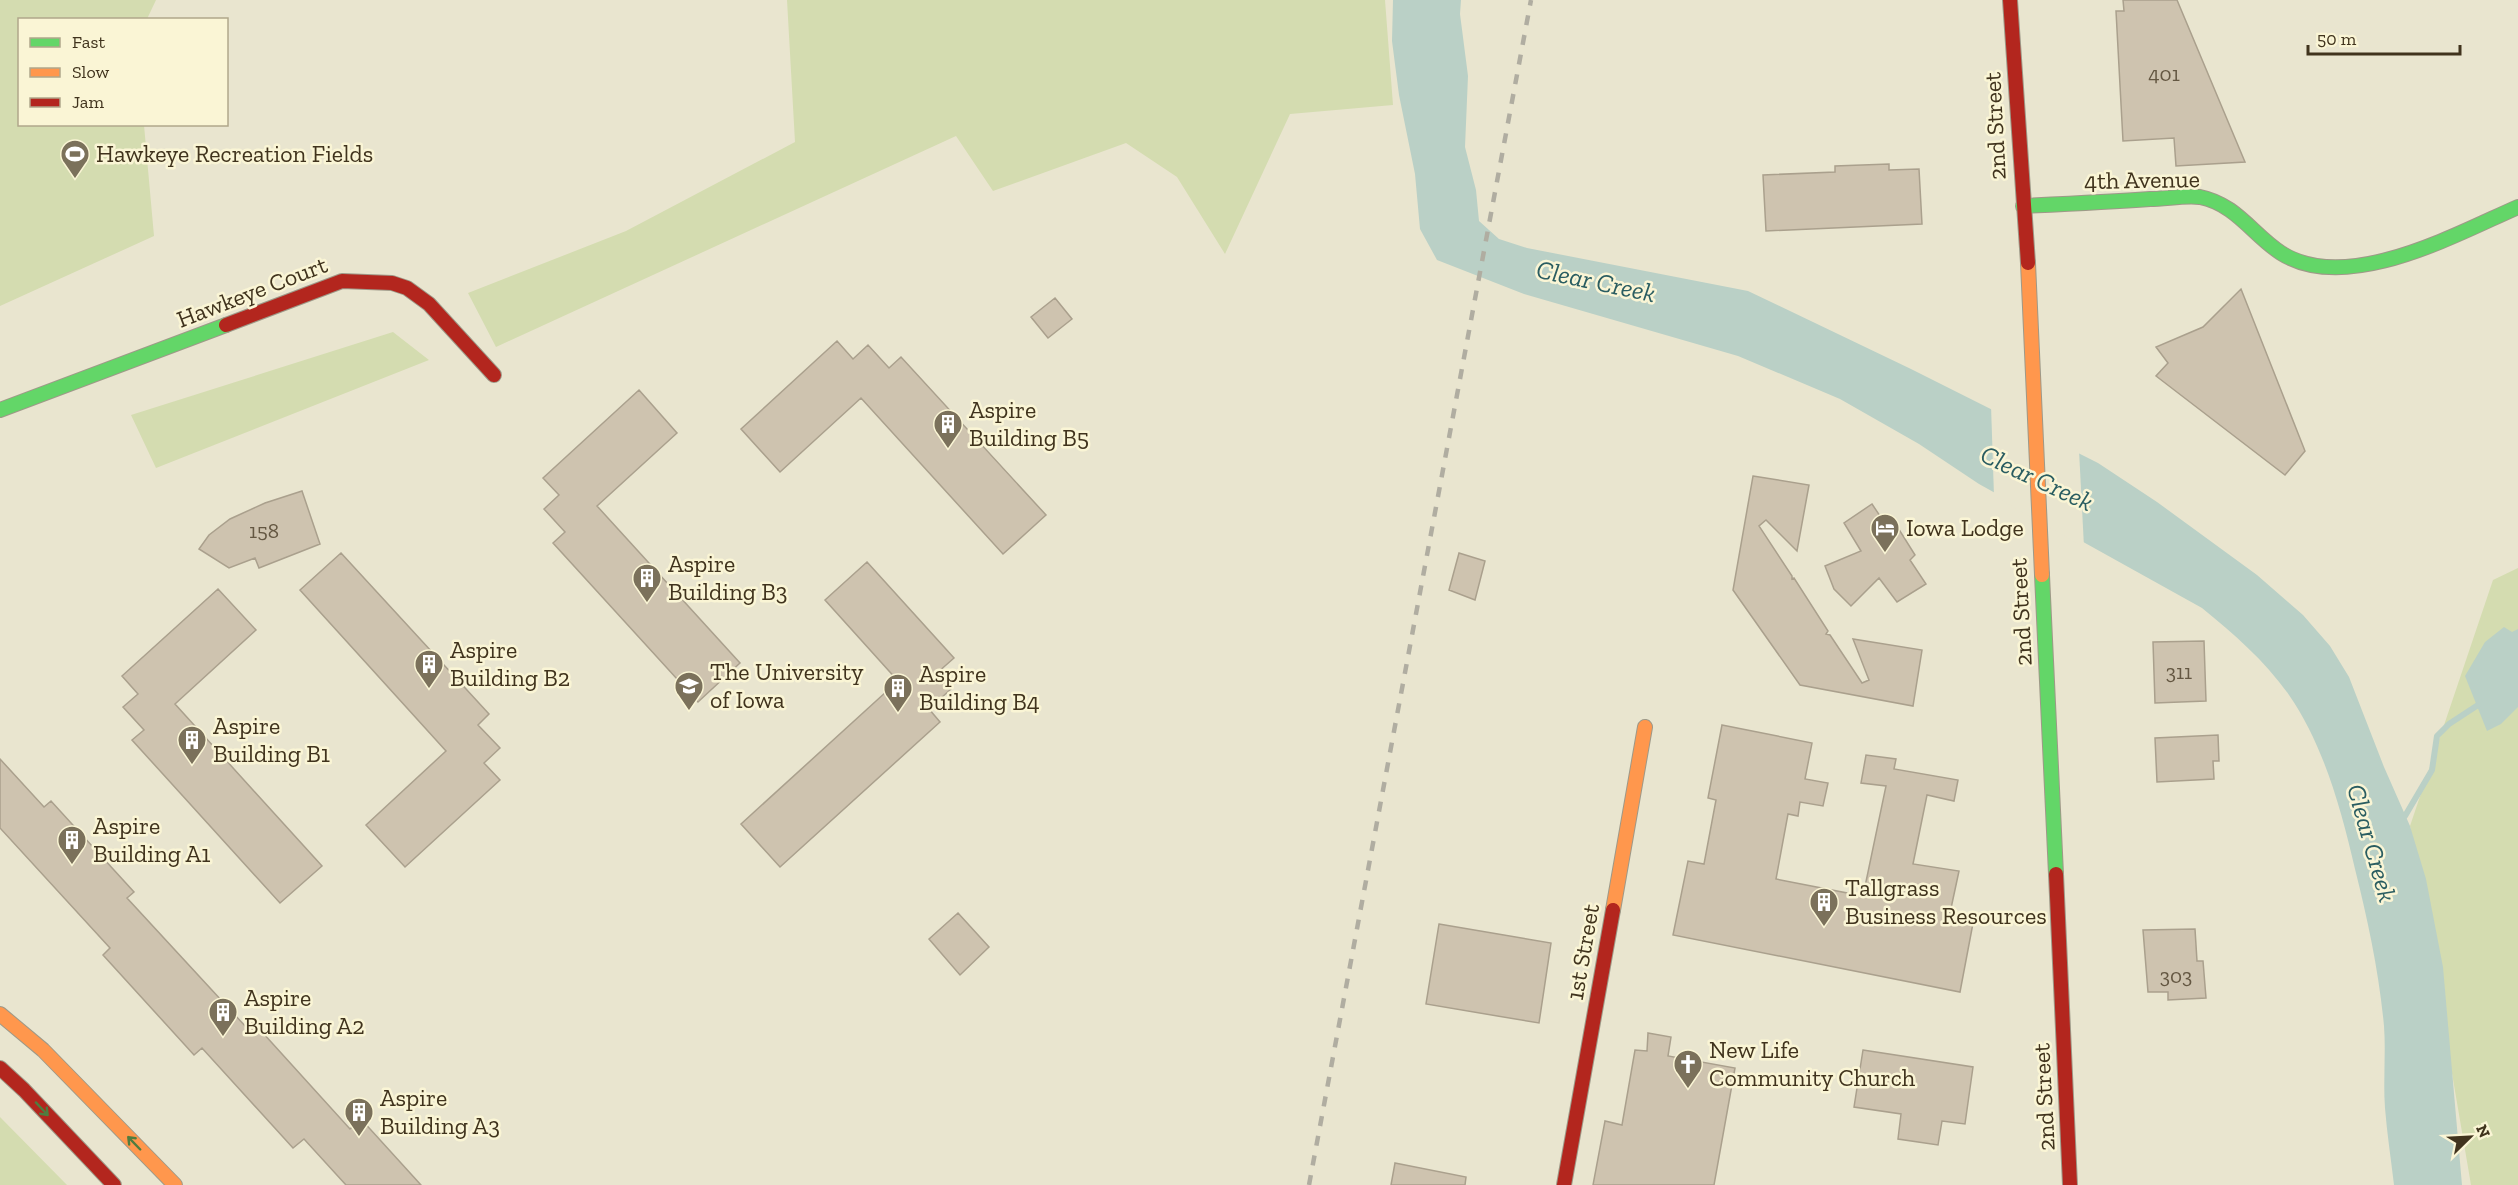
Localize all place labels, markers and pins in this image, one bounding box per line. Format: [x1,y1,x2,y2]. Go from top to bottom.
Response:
sports icon: Hawkeye Recreation Fields [59,138,91,180]
place label: Hawkeye Recreation Fields [96,139,373,168]
place label: Aspire Building B5 [969,395,1089,452]
building icon: Aspire Building B5 [932,408,964,450]
hotel icon: Iowa Lodge [1869,512,1901,554]
place label: Iowa Lodge [1906,513,2024,542]
place label: Aspire Building B3 [668,549,788,606]
building icon: Aspire Building B3 [631,562,663,604]
place label: Aspire Building B2 [450,635,570,692]
building icon: Aspire Building B2 [413,648,445,690]
place label: The University of Iowa [710,657,864,714]
place label: Aspire Building B4 [919,659,1040,716]
school or university icon: The University of Iowa [673,670,705,712]
building icon: Aspire Building B4 [882,672,914,714]
place label: Aspire Building B1 [213,711,330,768]
building icon: Aspire Building B1 [176,724,208,766]
place label: Aspire Building A1 [93,811,210,868]
building icon: Aspire Building A1 [56,824,88,866]
place label: Tallgrass Business Resources [1845,873,2047,930]
building icon: Tallgrass Business Resources [1808,886,1840,928]
place label: Aspire Building A2 [244,983,365,1040]
building icon: Aspire Building A2 [207,996,239,1038]
place label: New Life Community Church [1709,1035,1916,1092]
church icon: New Life Community Church [1672,1048,1704,1090]
place label: Aspire Building A3 [380,1083,500,1140]
building icon: Aspire Building A3 [343,1096,375,1138]

